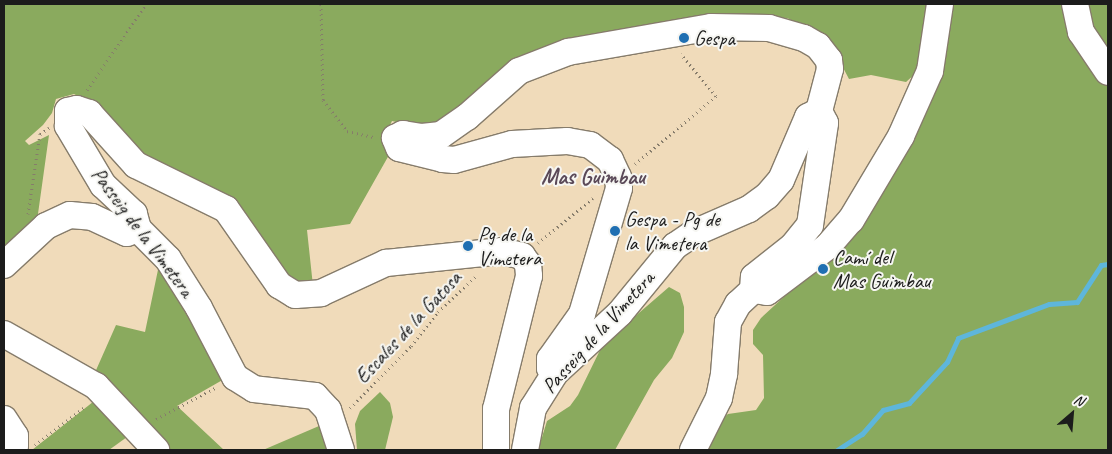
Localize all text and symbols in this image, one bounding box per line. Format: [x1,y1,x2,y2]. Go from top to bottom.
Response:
place label: Gespa [694,25,735,51]
marker: Gespa [678,32,690,44]
street label: Passeig de la Vimetera [86,162,200,302]
district label: Mas Guimbau [542,165,644,191]
place label: Gespa - Pg de la Vimetera [625,206,720,256]
place label: Pg de la Vimetera [478,221,541,271]
marker: Gespa - Pg de la Vimetera [609,225,621,237]
marker: Pg de la Vimetera [462,240,474,252]
place label: Camí del Mas Guimbau [833,244,929,294]
marker: Camí del Mas Guimbau [817,263,829,275]
street label: Escales de la Gatosa [349,265,467,389]
street label: Passeig de la Vimetera [536,265,660,399]
north arrow [1047,389,1097,439]
text: N [1071,391,1087,410]

